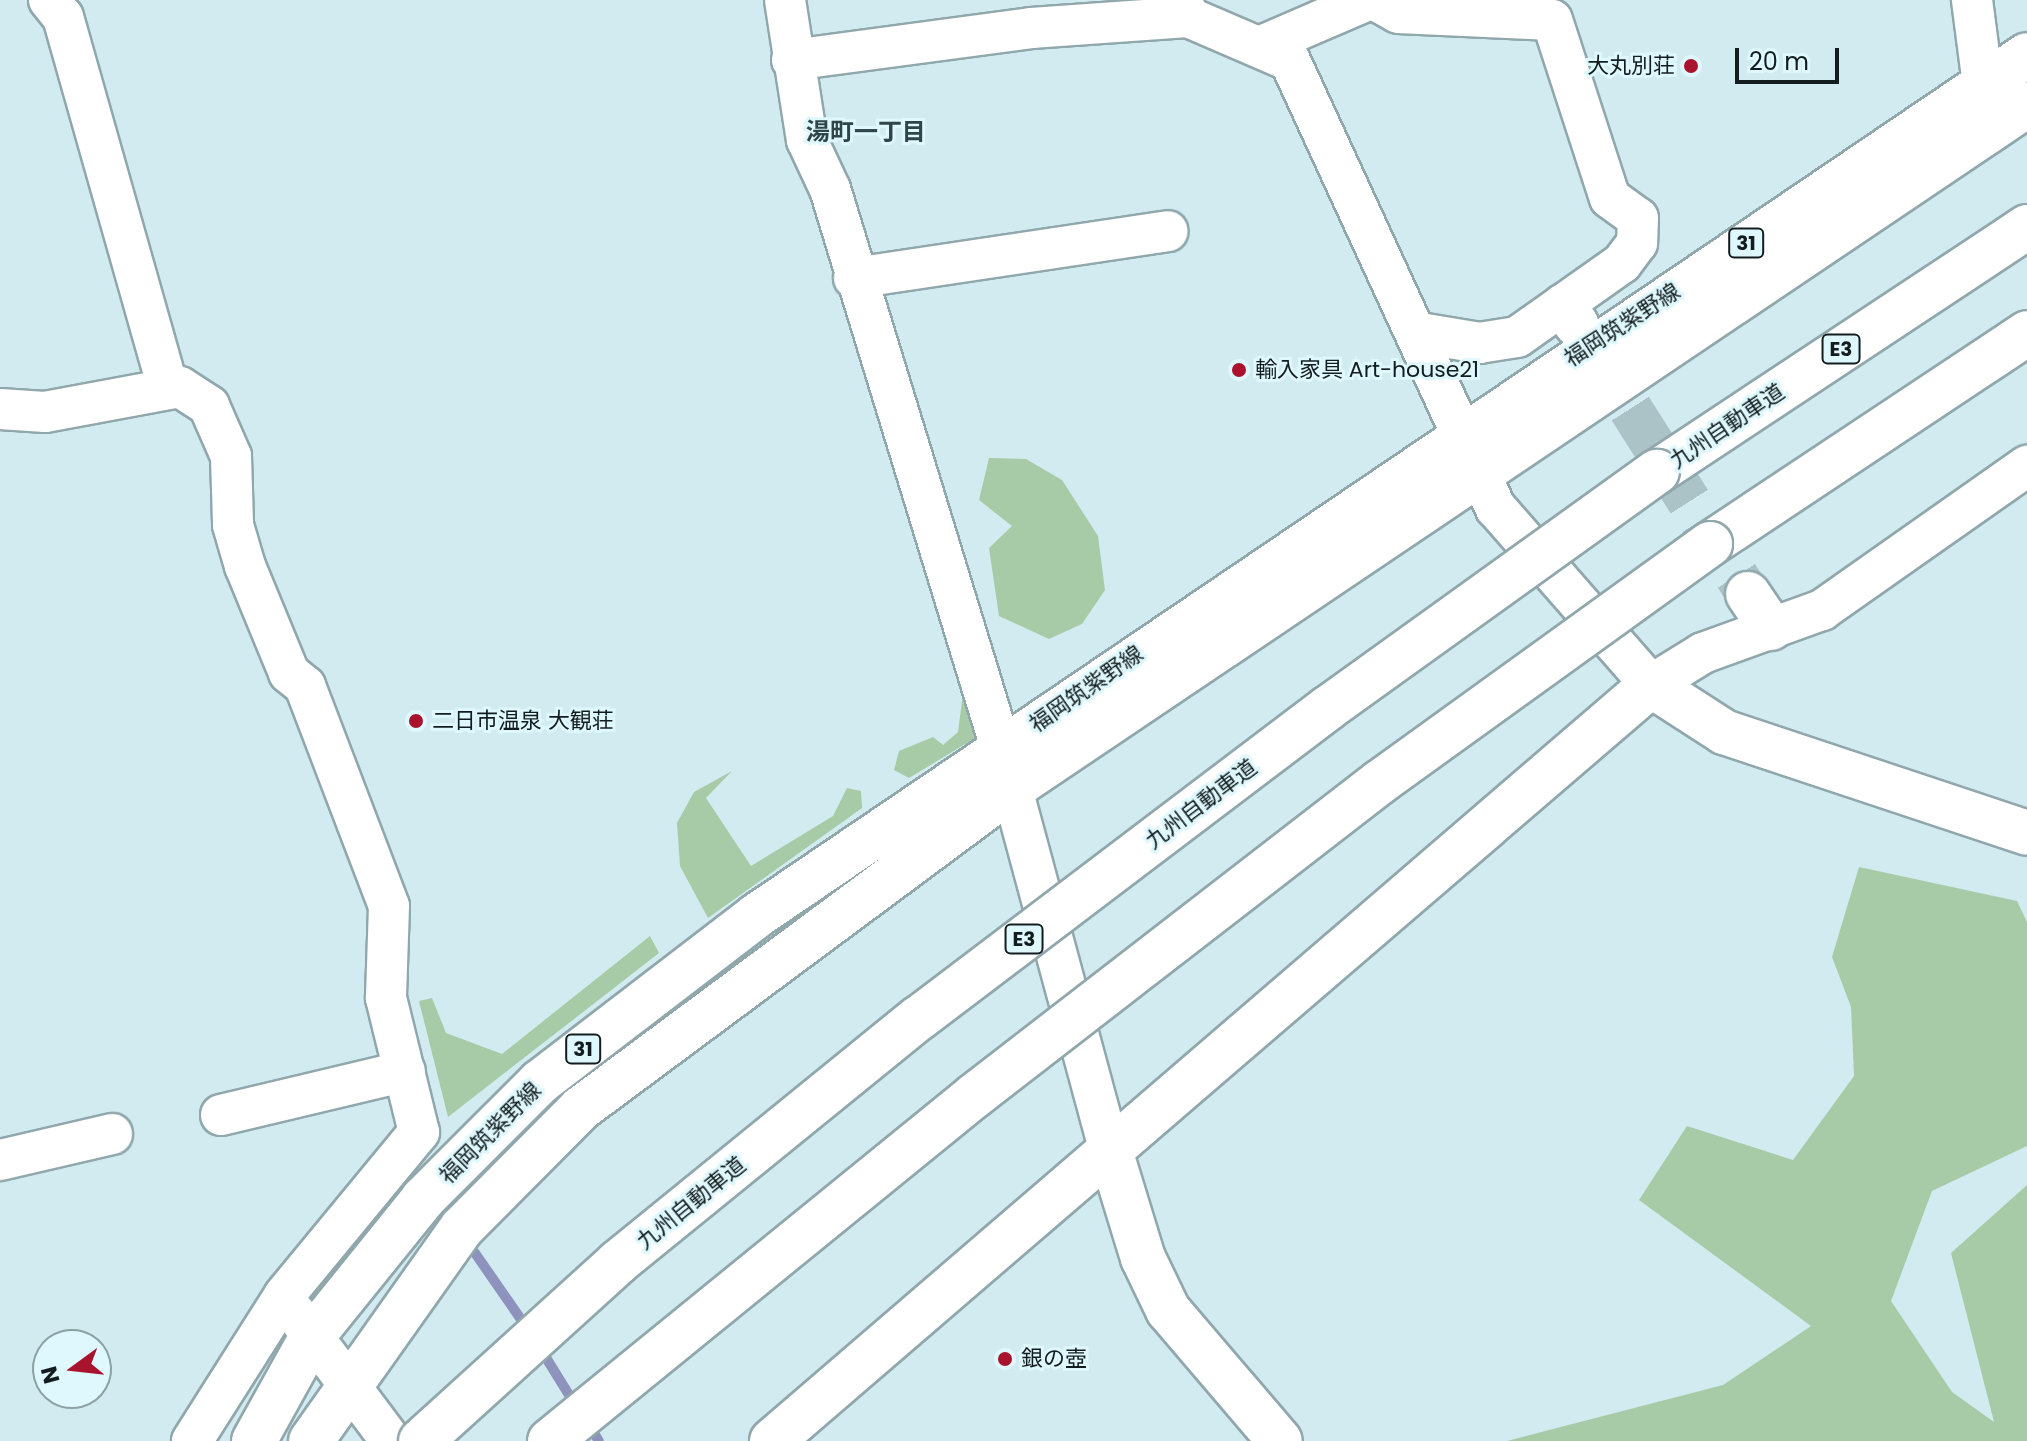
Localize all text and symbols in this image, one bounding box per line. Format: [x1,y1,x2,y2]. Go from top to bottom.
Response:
scale bar [1739,32,1843,82]
text: 20 m [1749,45,1809,78]
place label: 大丸別荘 [1587,53,1675,79]
marker: 大丸別荘 [1682,57,1700,75]
district label: 湯町一丁目 [806,118,926,146]
road number: 31 [1728,227,1764,259]
street label: 福岡筑紫野線 [1559,278,1685,372]
road number: E3 [1821,333,1861,365]
place label: 輸入家具 Art-house21 [1255,357,1479,383]
marker: 輸入家具 Art-house21 [1230,361,1248,379]
street label: 九州自動車道 [1665,378,1789,474]
street label: 福岡筑紫野線 [1024,640,1148,738]
place label: 二日市温泉 大観荘 [432,708,614,734]
marker: 二日市温泉 大観荘 [407,712,425,730]
street label: 九州自動車道 [1140,754,1262,854]
road number: E3 [1004,923,1044,955]
road number: 31 [565,1033,601,1065]
street label: 福岡筑紫野線 [434,1077,546,1189]
street label: 九州自動車道 [631,1151,751,1255]
north arrow [32,1329,112,1409]
place label: 銀の壺 [1021,1346,1087,1372]
marker: 銀の壺 [996,1350,1014,1368]
text: N [33,1363,67,1387]

